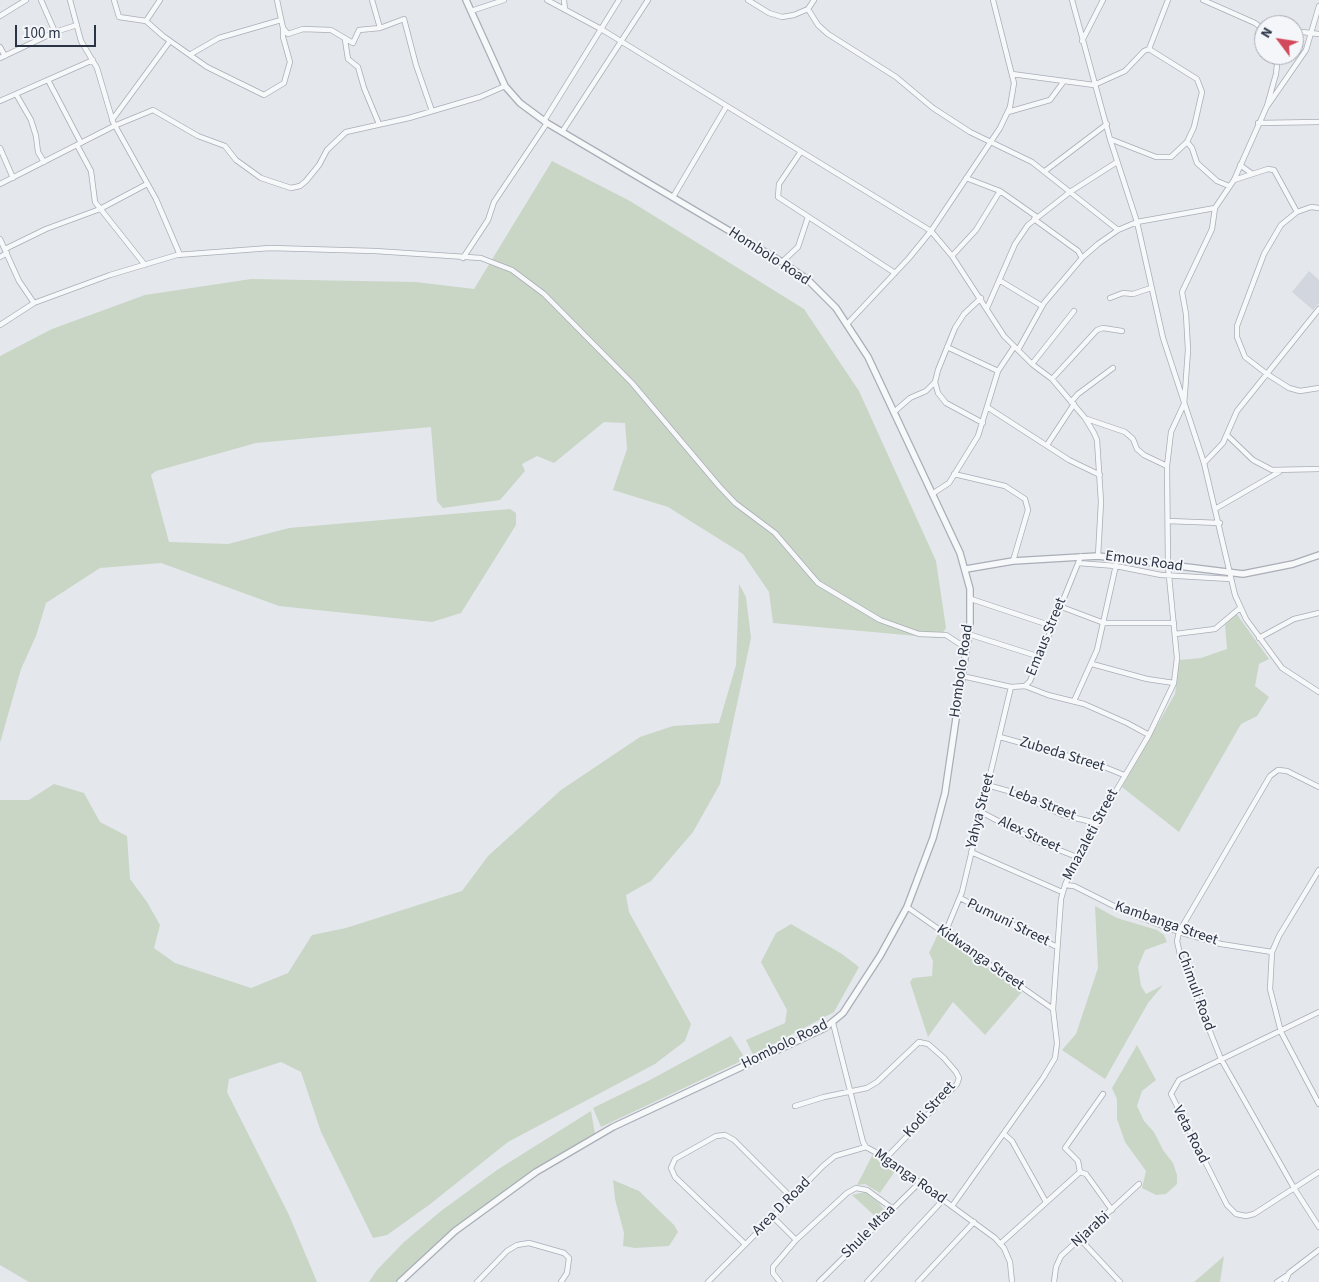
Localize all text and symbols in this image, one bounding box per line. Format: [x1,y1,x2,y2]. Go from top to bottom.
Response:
scale bar [18,15,99,47]
north arrow [1254,15,1304,65]
text: 100 m [23,23,61,44]
text: N [1256,24,1278,42]
street label: Hombolo Road [725,224,813,290]
street label: Emous Road [1104,548,1184,576]
street label: Emaus Street [1023,595,1071,679]
street label: Hombolo Road [947,623,977,719]
street label: Zubeda Street [1017,734,1107,776]
street label: Yahya Street [963,772,999,850]
street label: Leba Street [1006,783,1078,825]
street label: Mnazaleti Street [1059,786,1123,884]
street label: Alex Street [995,813,1063,857]
street label: Pumuni Street [964,895,1052,951]
street label: Kambanga Street [1112,898,1220,950]
street label: Kidwanga Street [933,921,1027,995]
street label: Chimuli Road [1172,949,1218,1033]
street label: Hombolo Road [739,1016,831,1074]
street label: Kodi Street [900,1078,960,1142]
street label: Veta Road [1168,1103,1212,1167]
street label: Mganga Road [870,1146,950,1208]
street label: Area D Road [749,1174,815,1240]
street label: Shule Mtaa [838,1201,900,1263]
street label: Njarabi [1068,1208,1114,1252]

